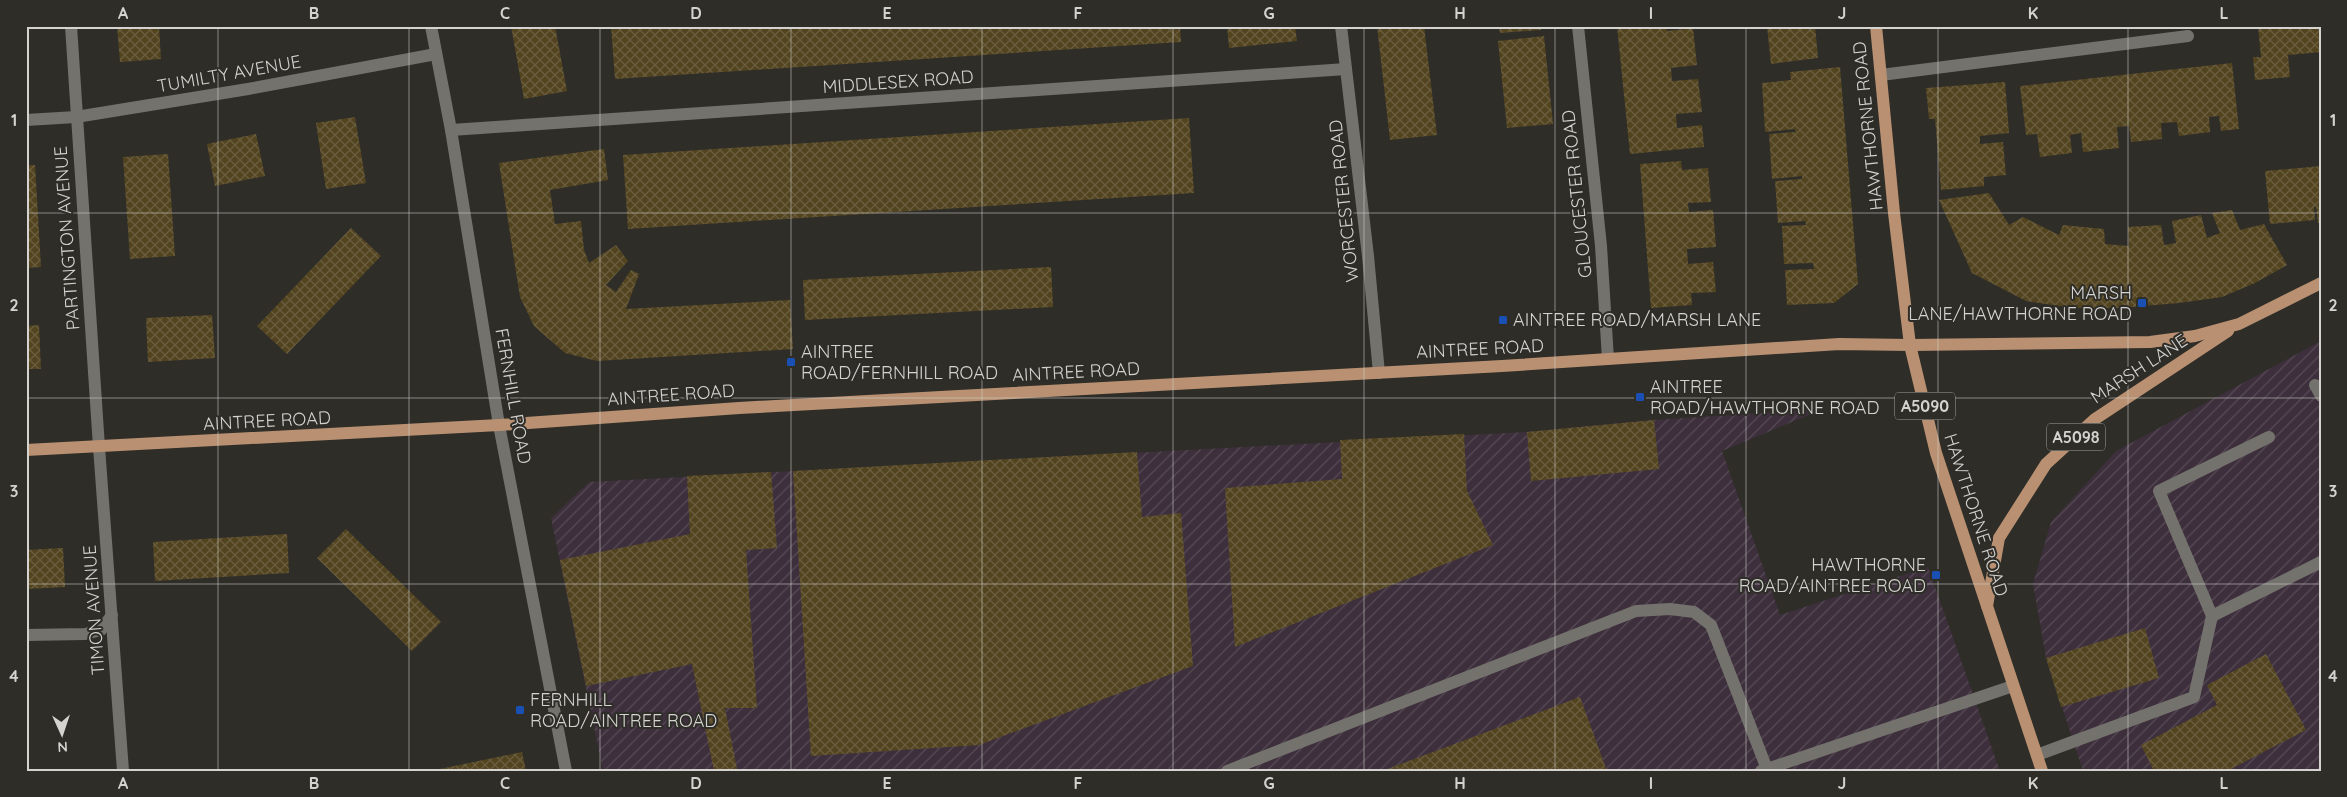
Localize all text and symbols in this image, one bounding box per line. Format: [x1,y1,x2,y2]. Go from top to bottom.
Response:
text: A [118,3,129,23]
text: B [309,3,319,23]
text: C [500,3,510,23]
text: D [690,3,702,23]
text: E [882,3,892,23]
text: F [1074,3,1083,23]
text: G [1263,3,1275,23]
text: H [1454,3,1466,23]
text: I [1649,3,1653,23]
text: J [1838,3,1846,23]
text: K [2028,3,2038,23]
text: L [2220,3,2229,23]
street label: HAWTHORNE ROAD [1847,40,1888,212]
street label: TUMILTY AVENUE [155,50,303,98]
street label: MIDDLESEX ROAD [822,65,974,98]
street label: GLOUCESTER ROAD [1556,109,1597,279]
text: 1 [11,110,17,130]
text: 1 [2330,110,2336,130]
street label: WORCESTER ROAD [1324,119,1363,283]
street label: PARTINGTON AVENUE [49,145,84,331]
place label: MARSH LANE/HAWTHORNE ROAD [1908,281,2132,325]
text: 2 [9,295,19,315]
text: 2 [2328,295,2338,315]
marker: MARSH LANE/HAWTHORNE ROAD [2136,297,2148,309]
place label: AINTREE ROAD/MARSH LANE [1513,308,1761,331]
marker: AINTREE ROAD/MARSH LANE [1497,314,1509,326]
street label: FERNHILL ROAD [490,326,537,466]
street label: MARSH LANE [2086,329,2192,408]
street label: AINTREE ROAD [1416,334,1544,363]
place label: AINTREE ROAD/FERNHILL ROAD [801,340,998,384]
marker: AINTREE ROAD/FERNHILL ROAD [785,356,797,368]
street label: AINTREE ROAD [1012,357,1140,386]
place label: AINTREE ROAD/HAWTHORNE ROAD [1650,375,1879,419]
street label: AINTREE ROAD [606,379,736,410]
marker: AINTREE ROAD/HAWTHORNE ROAD [1634,391,1646,403]
road number: A5090 [1895,392,1955,420]
street label: AINTREE ROAD [203,406,331,435]
road number: A5098 [2047,424,2105,451]
street label: HAWTHORNE ROAD [1939,431,2014,599]
text: 3 [10,481,18,501]
text: 3 [2329,481,2337,501]
street label: TIMON AVENUE [77,544,110,676]
place label: HAWTHORNE ROAD/AINTREE ROAD [1739,553,1926,597]
marker: HAWTHORNE ROAD/AINTREE ROAD [1930,569,1942,581]
text: 4 [9,666,19,686]
text: 4 [2328,666,2338,686]
place label: FERNHILL ROAD/AINTREE ROAD [530,688,717,732]
marker: FERNHILL ROAD/AINTREE ROAD [514,704,526,716]
north arrow [38,710,88,760]
text: N [57,738,68,756]
text: A [118,773,129,793]
text: B [309,773,319,793]
text: C [500,773,510,793]
text: D [690,773,702,793]
text: E [882,773,892,793]
text: F [1074,773,1083,793]
text: G [1263,773,1275,793]
text: H [1454,773,1466,793]
text: I [1649,773,1653,793]
text: J [1838,773,1846,793]
text: K [2028,773,2038,793]
text: L [2220,773,2229,793]

